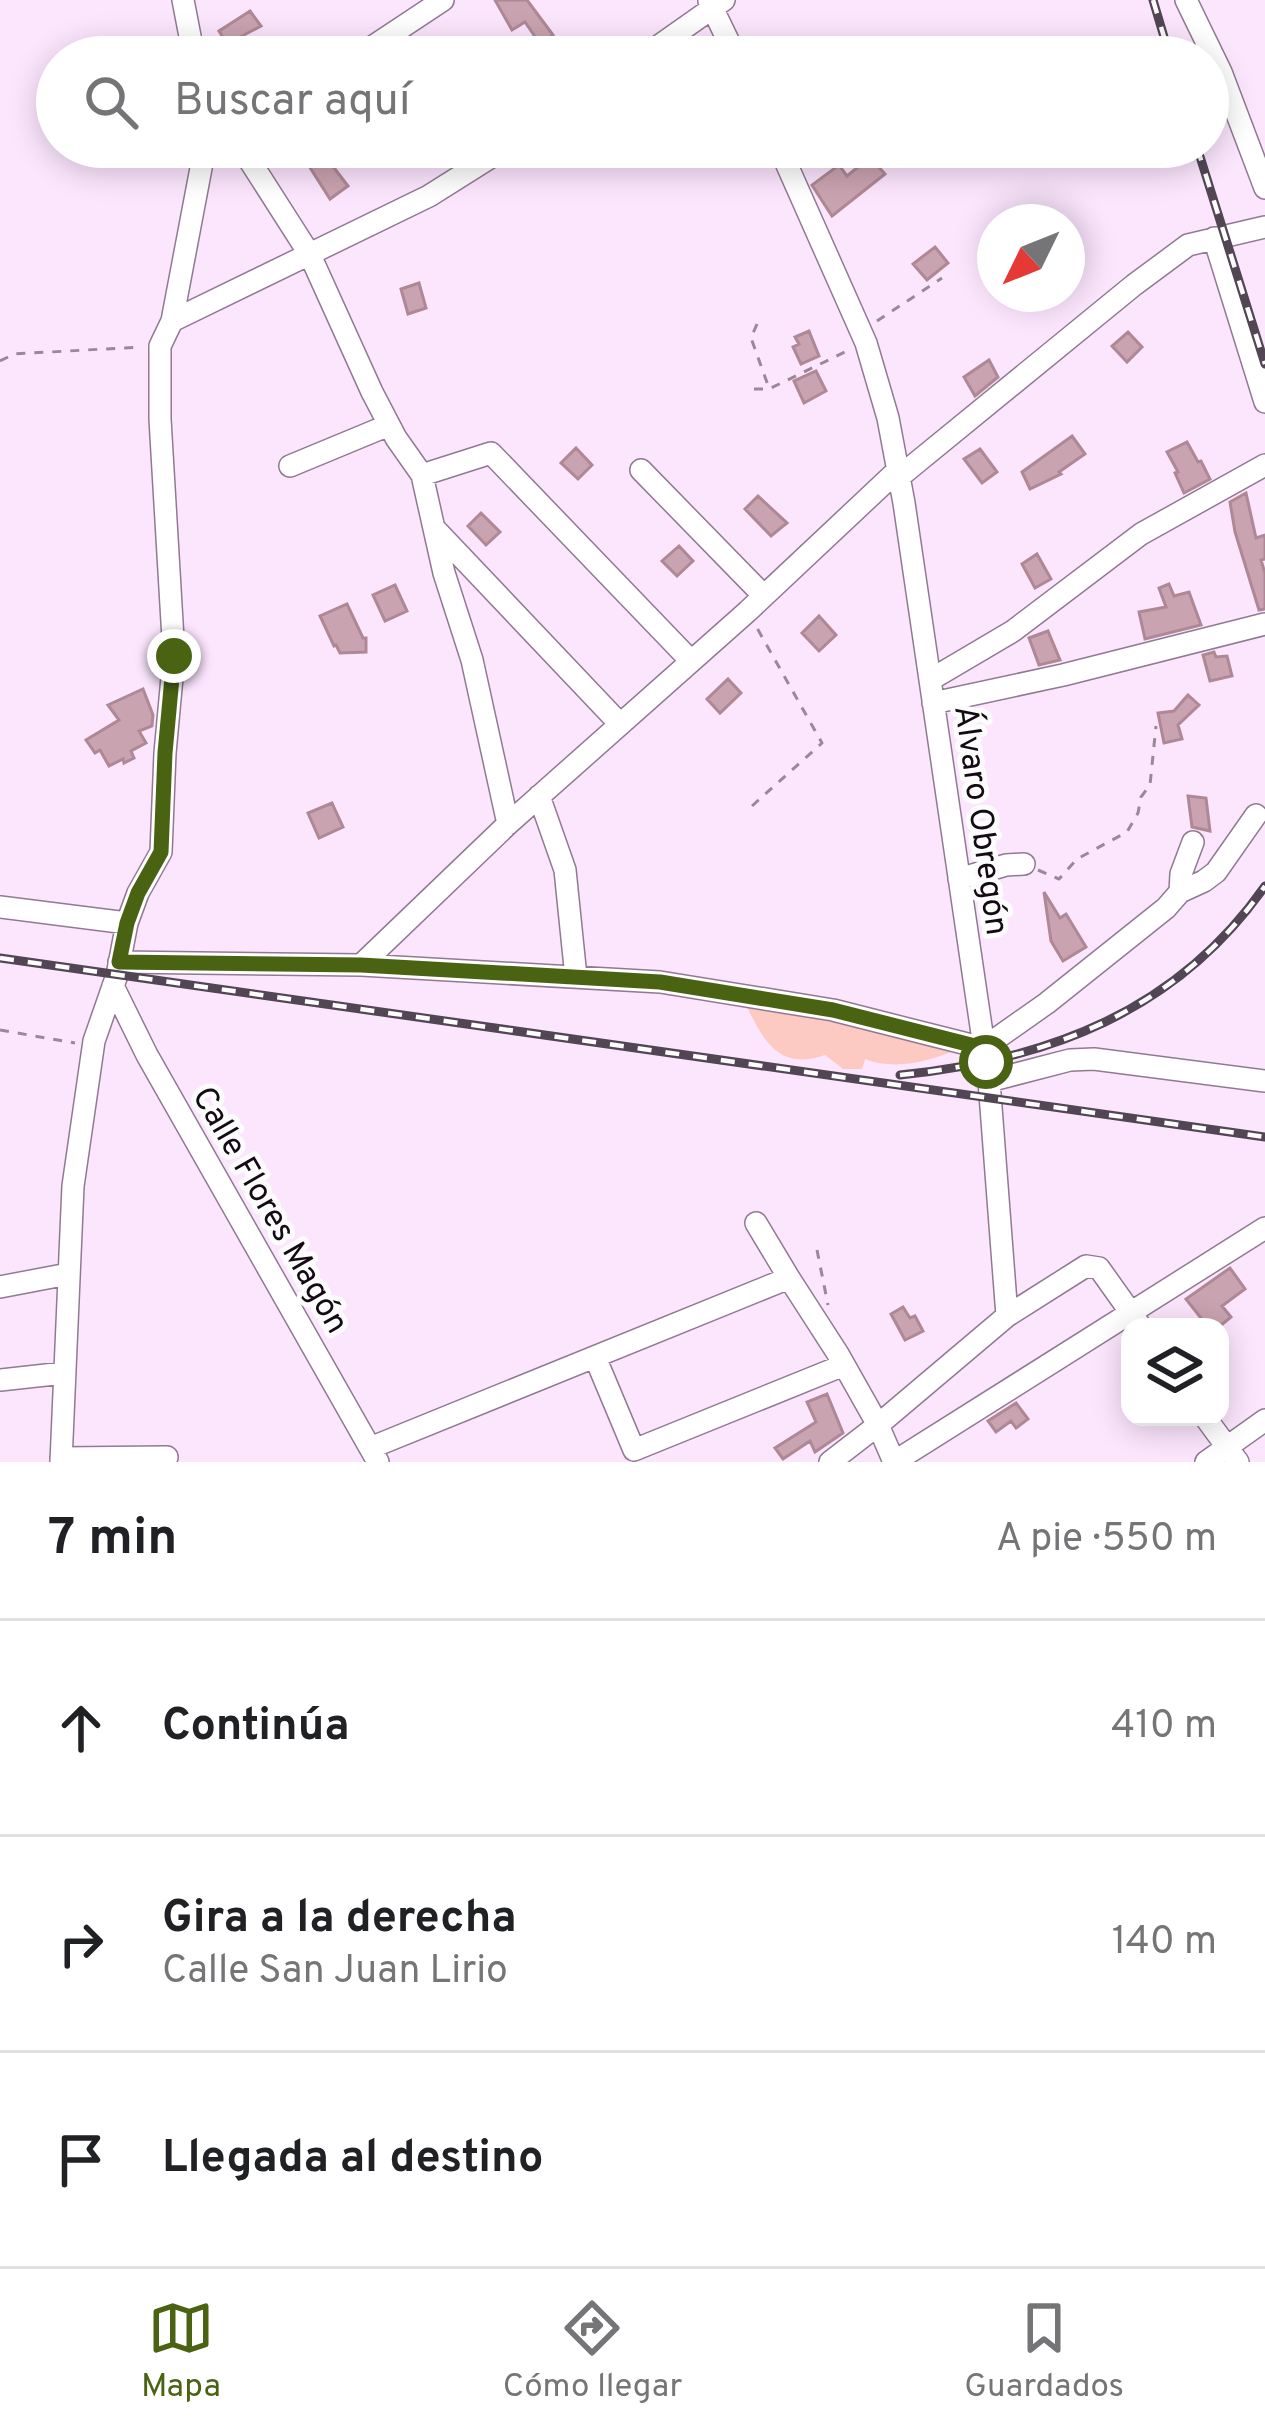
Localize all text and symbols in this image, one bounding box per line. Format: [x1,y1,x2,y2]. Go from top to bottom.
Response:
search box [36,36,1229,168]
icon: search [78,69,144,135]
text: Buscar aquí [174,74,410,131]
north arrow [977,204,1085,312]
route end [147,629,201,683]
street label: Álvaro Obregón [942,703,1017,938]
route start [959,1035,1013,1089]
street label: Calle Flores Magón [181,1080,356,1342]
map controls [1121,1318,1229,1426]
button: layers [1121,1318,1229,1426]
text: 7 min [48,1508,178,1573]
text: A pie · 550 m [996,1516,1217,1565]
icon: ahead [48,1695,114,1761]
text: Continúa [162,1699,349,1756]
text: 410 m [1111,1703,1217,1752]
text: Gira a la derecha [162,1891,516,1948]
icon: right [48,1911,114,1977]
text: 140 m [1112,1919,1217,1968]
text: Calle San Juan Lirio [162,1948,508,1997]
icon: arrive [48,2127,114,2193]
text: Llegada al destino [162,2131,543,2188]
tab: Mapa [141,2295,221,2409]
tab: Cómo llegar [503,2295,682,2409]
tab: Guardados [964,2295,1124,2409]

